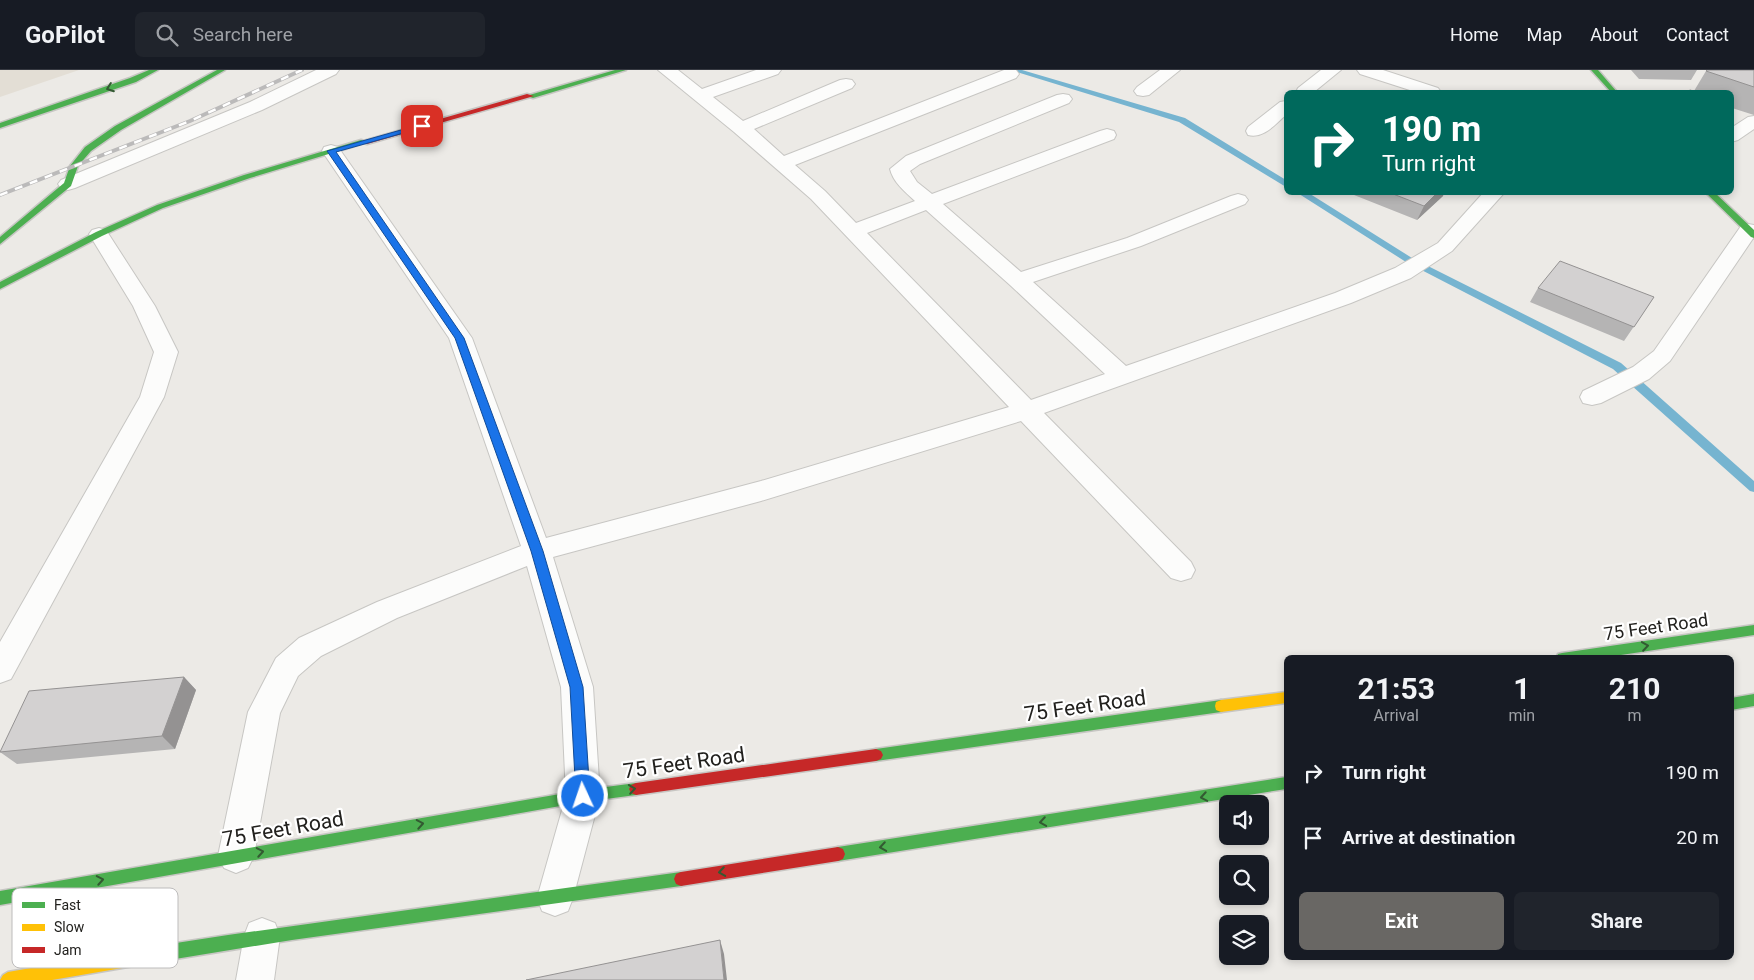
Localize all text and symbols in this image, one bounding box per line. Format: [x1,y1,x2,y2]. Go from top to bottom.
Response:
search box [135,12,485,57]
text: GoPilot [25,21,105,49]
icon: search [153,21,181,49]
text: Search here [193,23,293,46]
text: Home [1450,24,1499,45]
text: Map [1527,24,1562,45]
text: About [1590,24,1638,45]
text: Contact [1666,24,1729,45]
one-way arrow [106,82,115,92]
pin [401,105,443,147]
text: 190 m [1382,109,1481,150]
icon: right [1299,110,1364,175]
icon: arrive [408,112,436,140]
text: Turn right [1382,151,1476,176]
street label: 75 Feet Road [1602,609,1709,644]
one-way arrow [1641,641,1649,652]
text: 21:53 [1358,671,1435,706]
text: 1 [1513,671,1530,706]
text: 210 [1609,671,1660,706]
street label: 75 Feet Road [1023,686,1147,726]
text: Arrival [1374,706,1419,725]
text: min [1508,706,1535,725]
text: m [1628,706,1642,725]
street label: 75 Feet Road [622,743,746,783]
icon: right [1299,759,1327,787]
text: Turn right [1342,761,1426,784]
text: 190 m [1666,761,1719,784]
position arrow [556,769,608,821]
one-way arrow [628,784,636,795]
one-way arrow [1199,792,1208,802]
map controls [1219,795,1269,965]
button: sound [1219,795,1269,845]
street label: 75 Feet Road [220,807,346,851]
one-way arrow [1039,817,1048,827]
one-way arrow [416,820,424,830]
icon: arrive [1299,824,1327,852]
text: Arrive at destination [1342,826,1515,849]
text: 20 m [1676,826,1719,849]
one-way arrow [878,842,887,852]
one-way arrow [255,848,264,858]
button: search [1219,855,1269,905]
one-way arrow [718,867,726,877]
one-way arrow [95,876,104,886]
legend [12,888,178,968]
button: Exit [1299,892,1504,950]
button: Share [1514,892,1719,950]
text: Fast [54,897,81,913]
button: layers [1219,915,1269,965]
text: Slow [54,919,85,935]
text: Jam [54,942,82,958]

